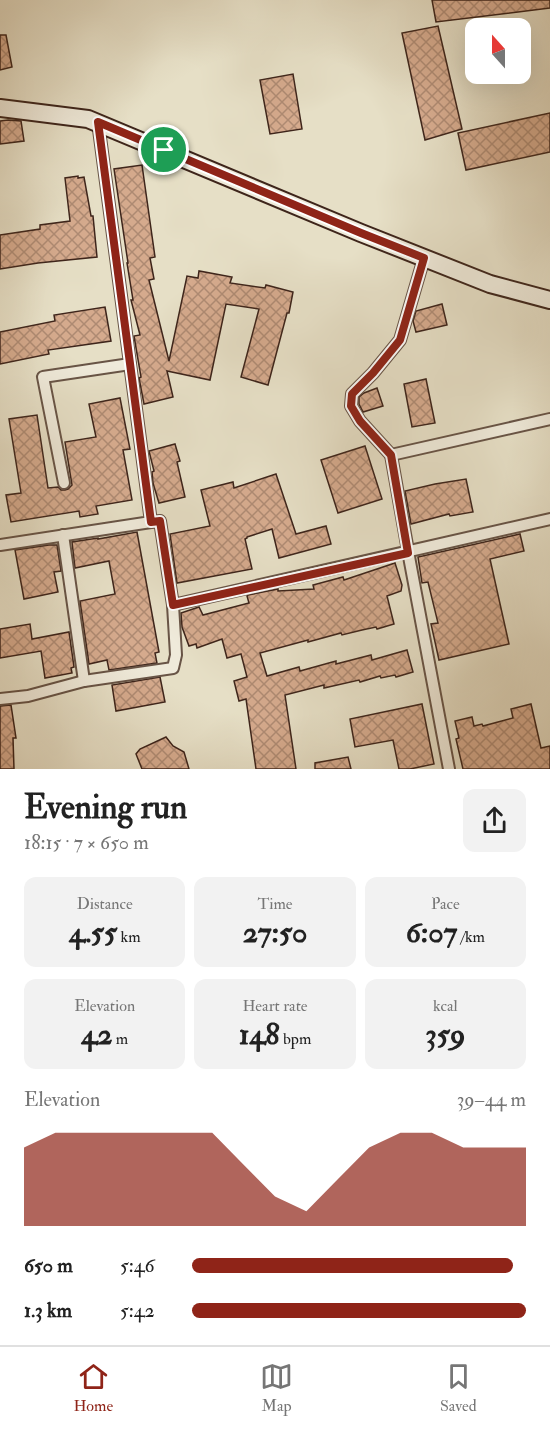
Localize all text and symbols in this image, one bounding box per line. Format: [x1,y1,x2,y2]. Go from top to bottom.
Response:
north arrow [465,18,531,84]
map controls [465,18,531,84]
pin [138,124,189,175]
icon: arrive [147,133,180,166]
text: Evening run [24,787,187,828]
button: share [463,789,526,852]
text: 18:15 · 7 × 650 m [24,830,149,855]
text: Distance [77,894,133,914]
text: Time [258,894,292,914]
text: Pace [431,894,460,914]
text: 4.55 [69,914,117,951]
text: 27:50 [243,914,307,951]
text: 6:07 [406,914,457,951]
text: km [117,927,141,947]
text: /km [457,927,485,947]
text: Elevation [74,996,135,1016]
text: Heart rate [242,996,308,1016]
text: kcal [433,996,458,1016]
text: 42 [81,1016,112,1053]
text: 148 [239,1016,280,1053]
text: 359 [425,1016,465,1053]
text: m [112,1029,128,1049]
text: bpm [280,1029,311,1049]
text: Elevation [24,1087,100,1112]
text: 39–44 m [457,1087,526,1112]
text: 650 m [24,1253,73,1278]
text: 5:46 [120,1253,155,1278]
text: 1.3 km [24,1298,72,1323]
text: 5:42 [120,1298,155,1323]
tab: Home [73,1360,113,1416]
tab: Map [260,1360,293,1416]
tab: Saved [440,1360,477,1416]

